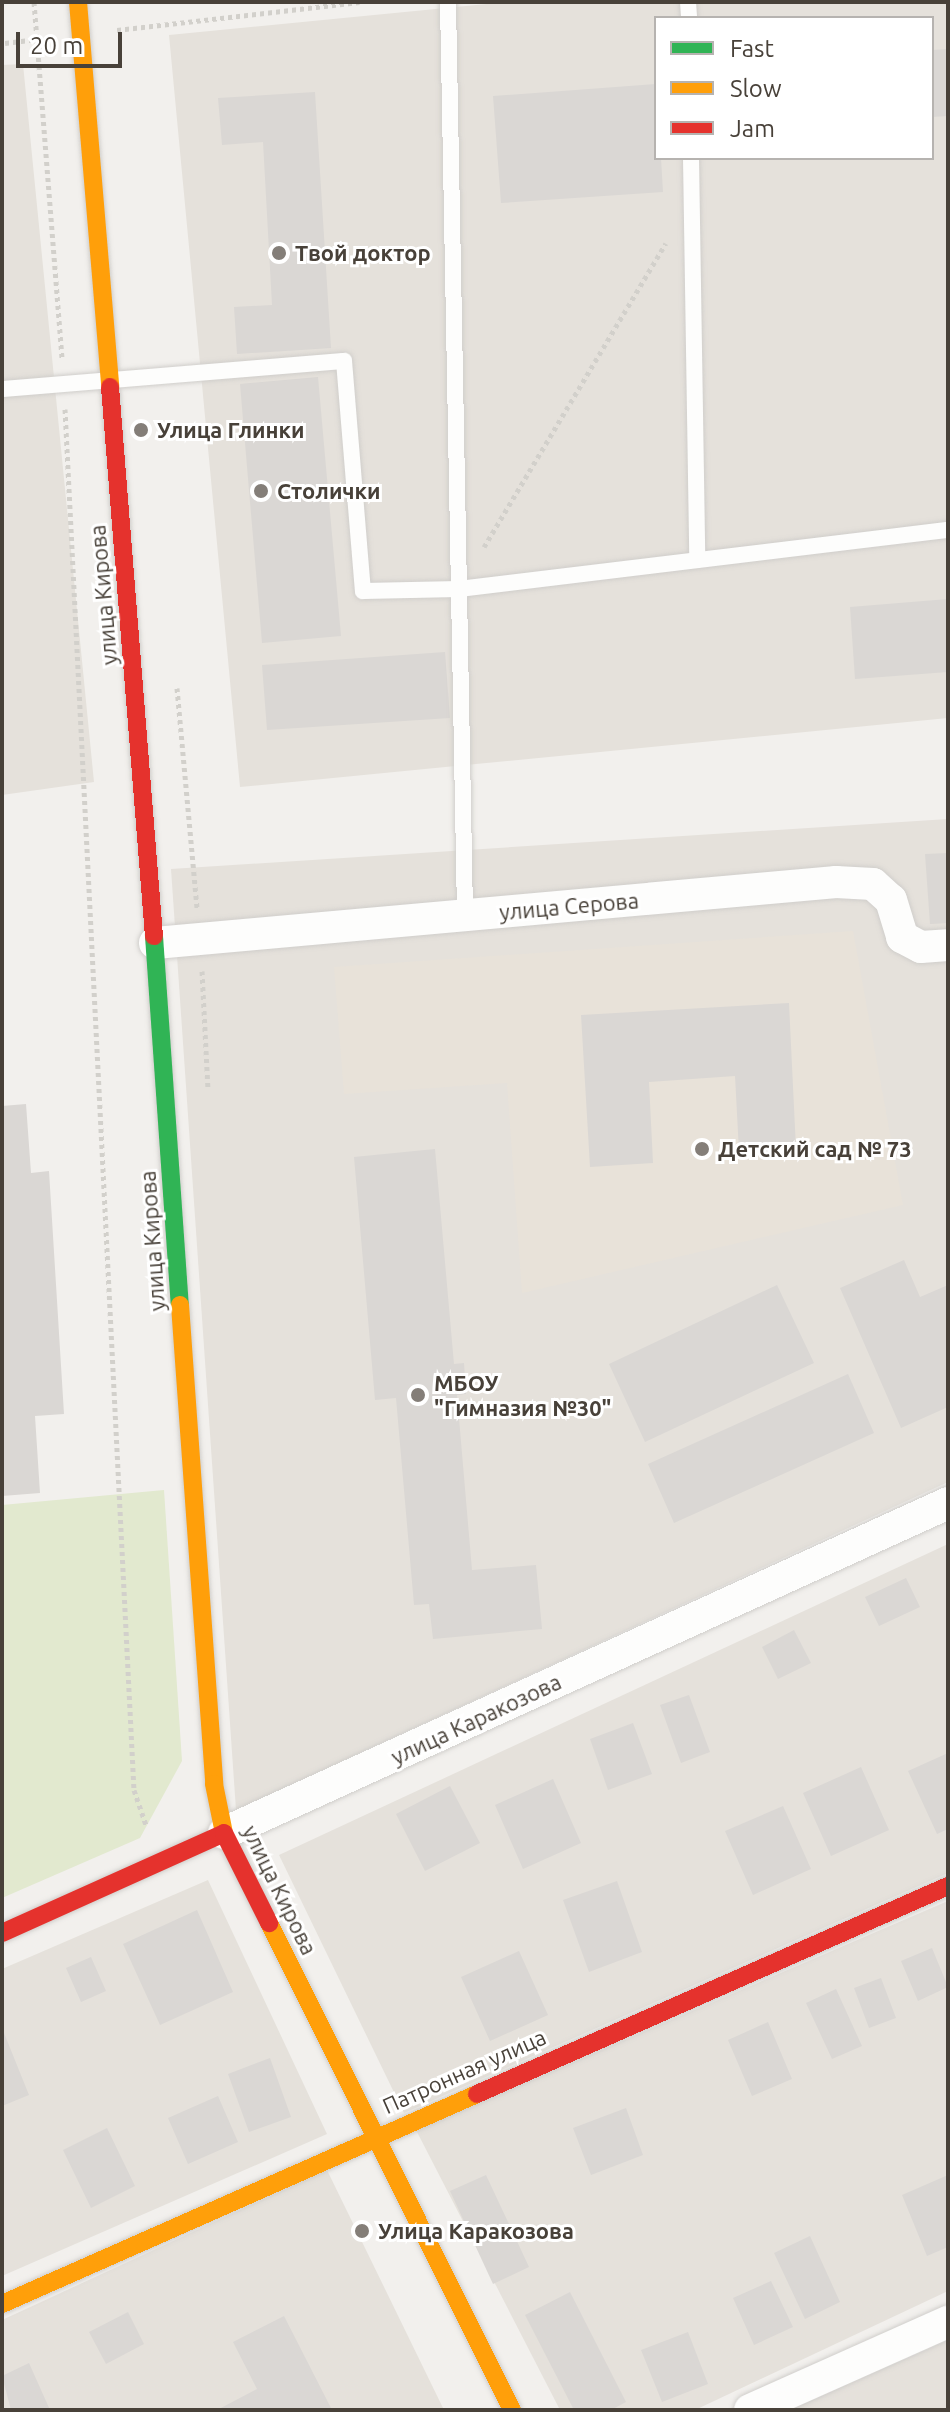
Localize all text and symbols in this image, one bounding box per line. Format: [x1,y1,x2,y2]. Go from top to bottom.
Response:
scale bar [20,16,126,66]
legend [654,16,934,160]
text: 20 m [30,32,83,59]
text: Fast [730,35,774,62]
text: Slow [730,75,782,102]
text: Jam [730,115,775,142]
place label: Твой доктор [295,240,431,266]
marker: Твой доктор [270,244,288,262]
place label: Улица Глинки [157,417,304,443]
marker: Улица Глинки [132,421,150,439]
place label: Столички [277,478,381,504]
marker: Столички [252,482,270,500]
street label: улица Кирова [84,524,122,666]
street label: улица Серова [498,887,640,925]
place label: Детский сад № 73 [718,1136,912,1162]
marker: Детский сад № 73 [693,1140,711,1158]
street label: улица Кирова [134,1170,170,1312]
place label: МБОУ "Гимназия №30" [434,1369,611,1420]
marker: МБОУ "Гимназия №30" [409,1386,427,1404]
street label: улица Каракозова [387,1668,565,1770]
street label: улица Кирова [237,1821,323,1959]
street label: Патронная улица [378,2023,550,2119]
place label: Улица Каракозова [378,2218,574,2244]
marker: Улица Каракозова [353,2222,371,2240]

